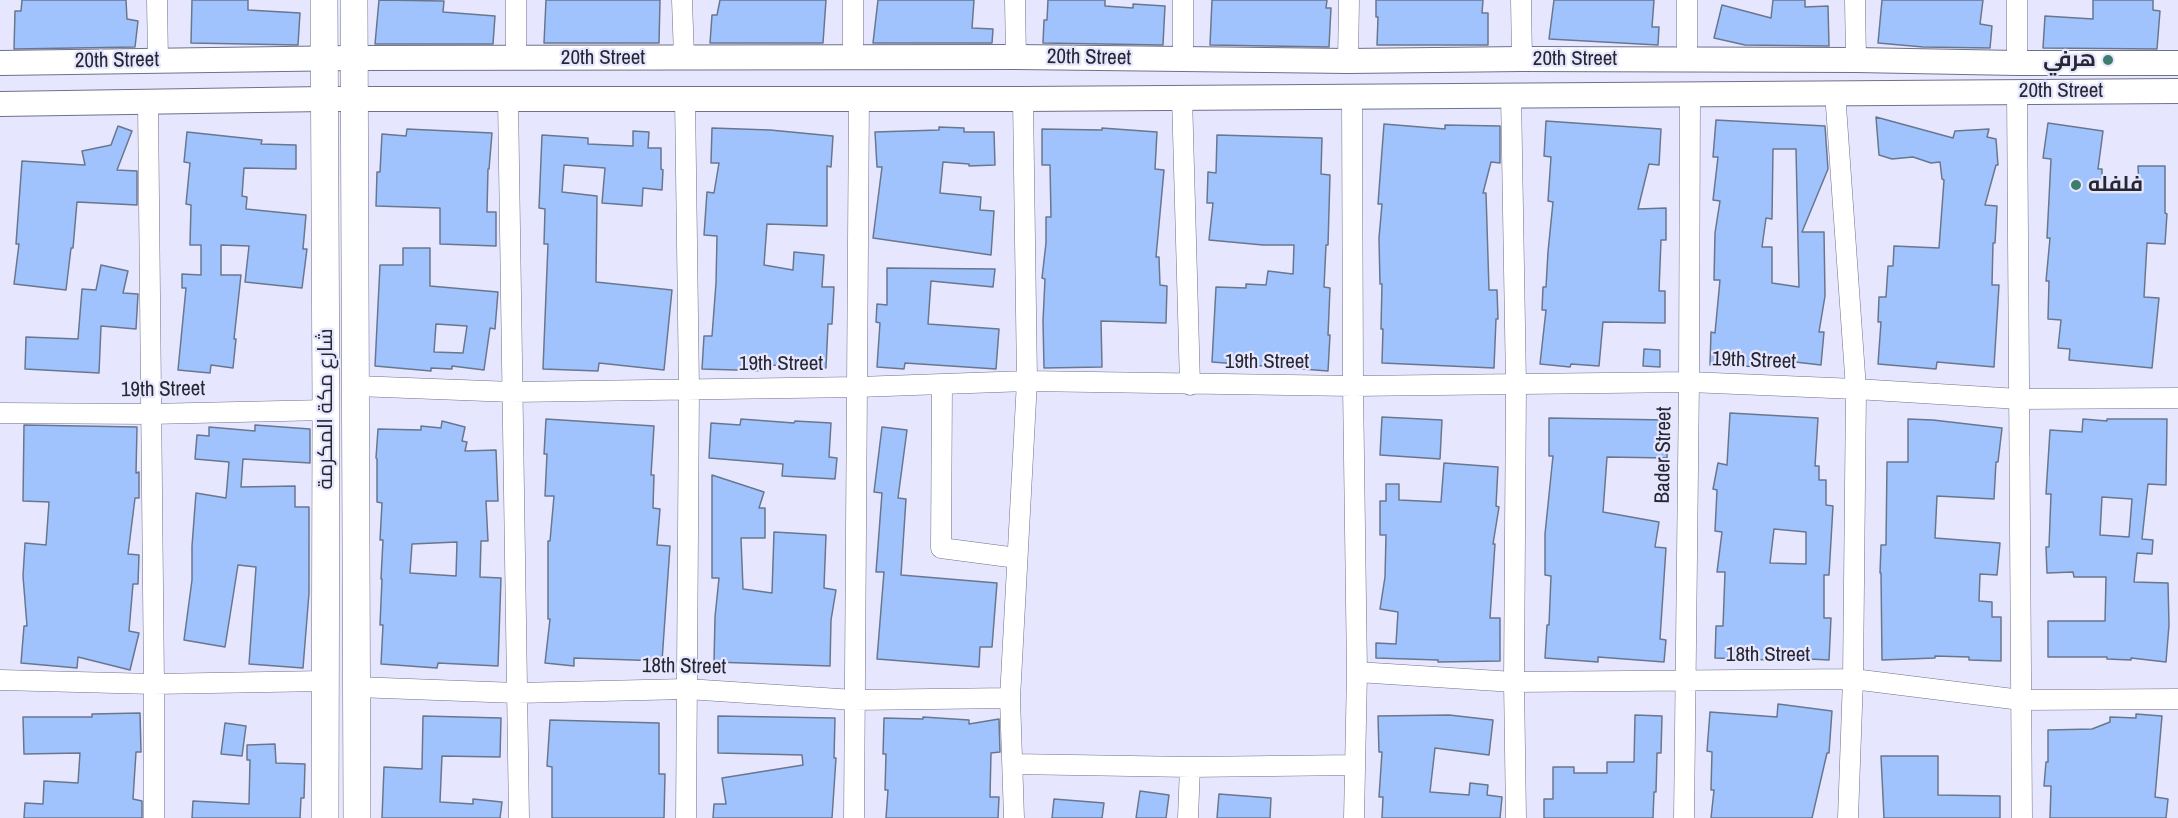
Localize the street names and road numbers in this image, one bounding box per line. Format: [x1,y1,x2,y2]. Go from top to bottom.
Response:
street label: 20th Street [561,45,645,71]
street label: 20th Street [1047,45,1131,71]
street label: 20th Street [1533,46,1617,72]
street label: 20th Street [75,48,159,74]
street label: 20th Street [2019,78,2103,104]
street label: شارع مكة المكرمة [313,328,339,490]
street label: 19th Street [1711,347,1797,375]
street label: 19th Street [1225,349,1309,375]
street label: 19th Street [739,351,823,377]
street label: 19th Street [121,377,205,403]
street label: Bader Street [1651,406,1677,504]
street label: 18th Street [1726,642,1810,668]
street label: 18th Street [642,654,726,680]

